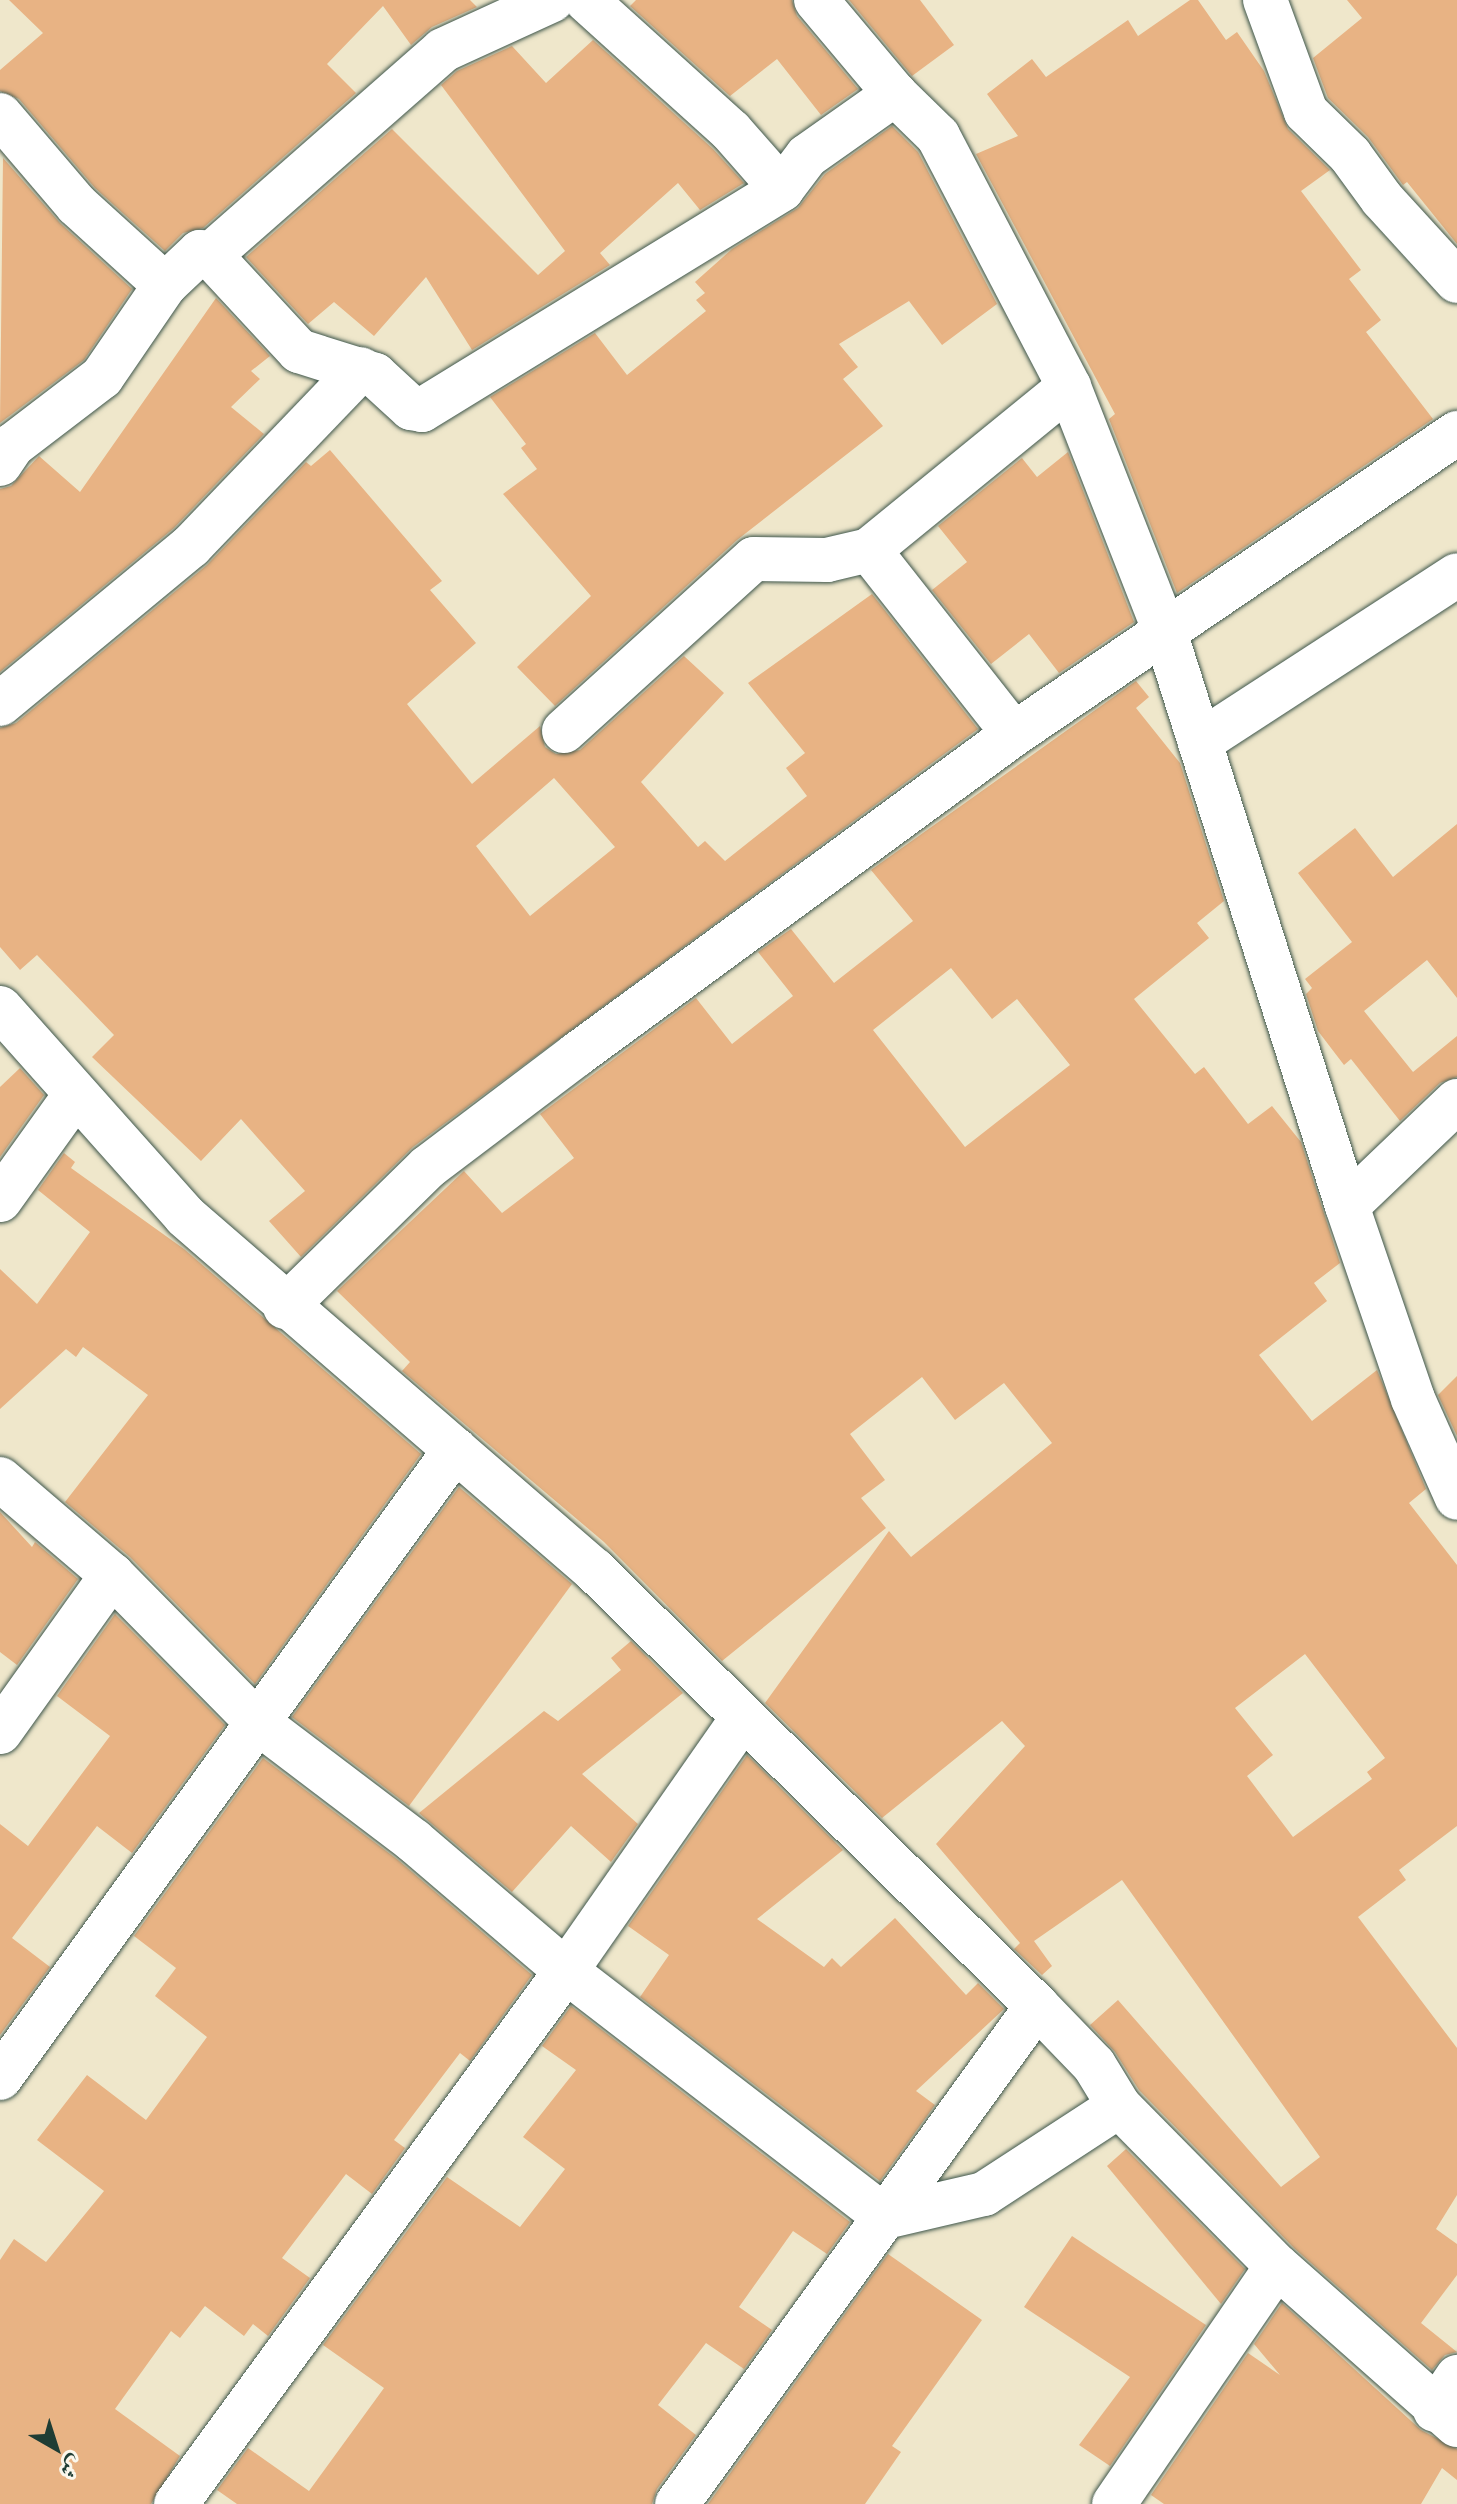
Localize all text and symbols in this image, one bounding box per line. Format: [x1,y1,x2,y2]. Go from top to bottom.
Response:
north arrow [16,2408,96,2488]
text: ش [54,2449,89,2485]

